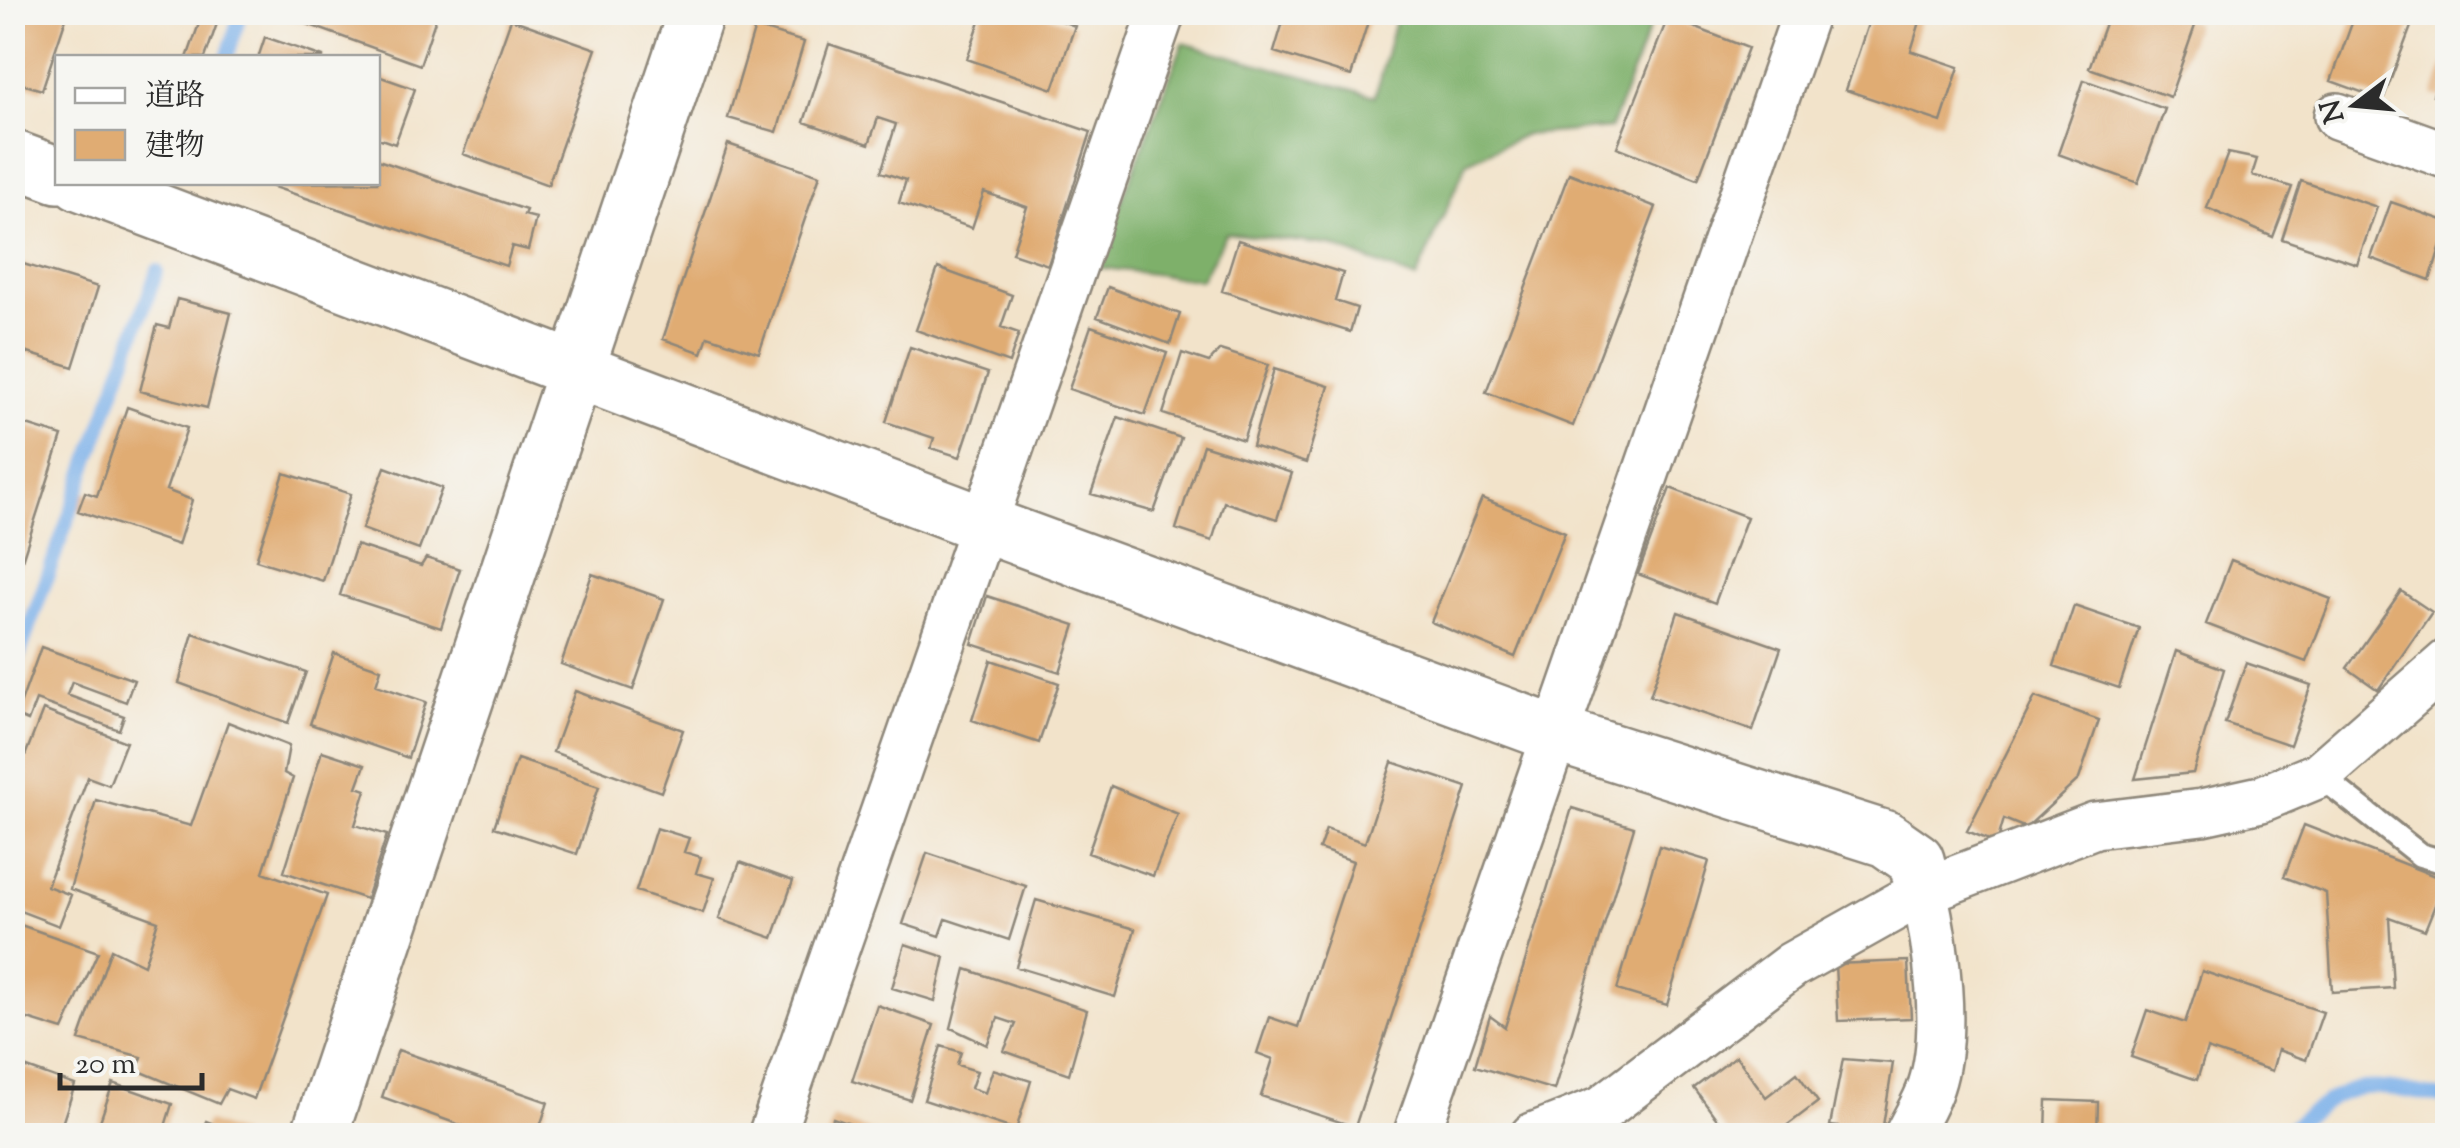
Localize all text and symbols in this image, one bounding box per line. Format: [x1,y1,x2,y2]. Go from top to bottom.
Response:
legend [55,55,380,185]
north arrow [2305,55,2405,155]
text: 道路 [145,76,205,119]
text: N [2312,95,2356,127]
text: 建物 [145,126,205,169]
scale bar [60,1028,202,1090]
text: 20 m [75,1044,136,1087]

